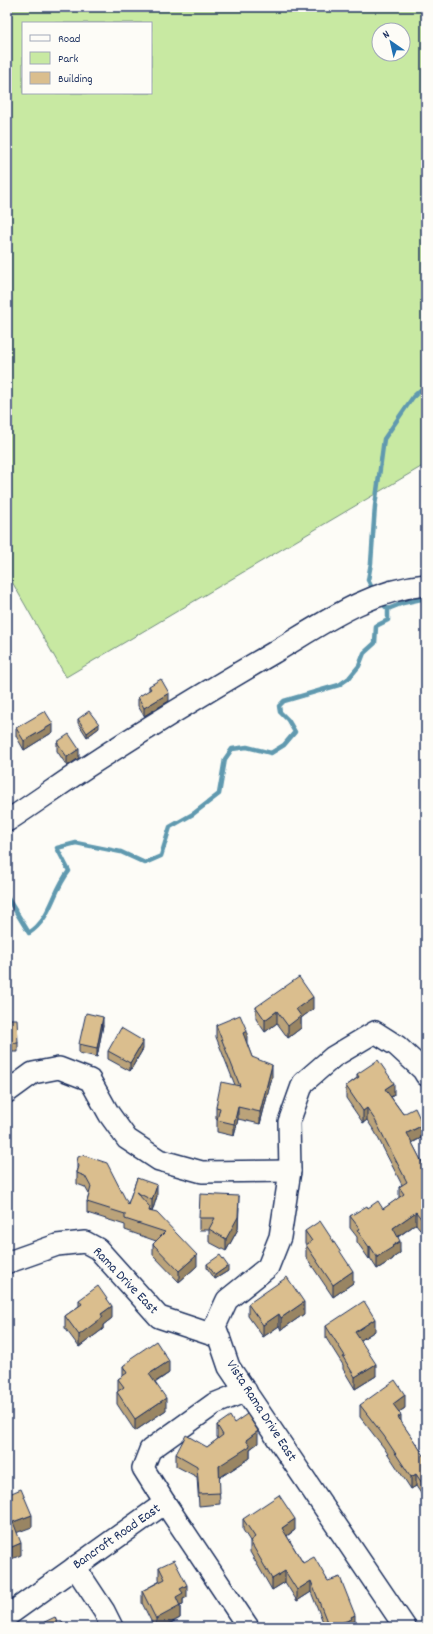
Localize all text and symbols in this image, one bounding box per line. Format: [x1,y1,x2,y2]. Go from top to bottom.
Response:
legend [22,22,152,94]
north arrow [371,22,411,62]
text: N [380,27,394,44]
text: Road [58,31,80,48]
text: Park [58,51,79,68]
text: Building [58,71,93,88]
street label: Rama Drive East [88,1243,162,1319]
street label: Vista Rama Drive East [221,1356,301,1466]
street label: Bancroft Road East [69,1499,165,1575]

